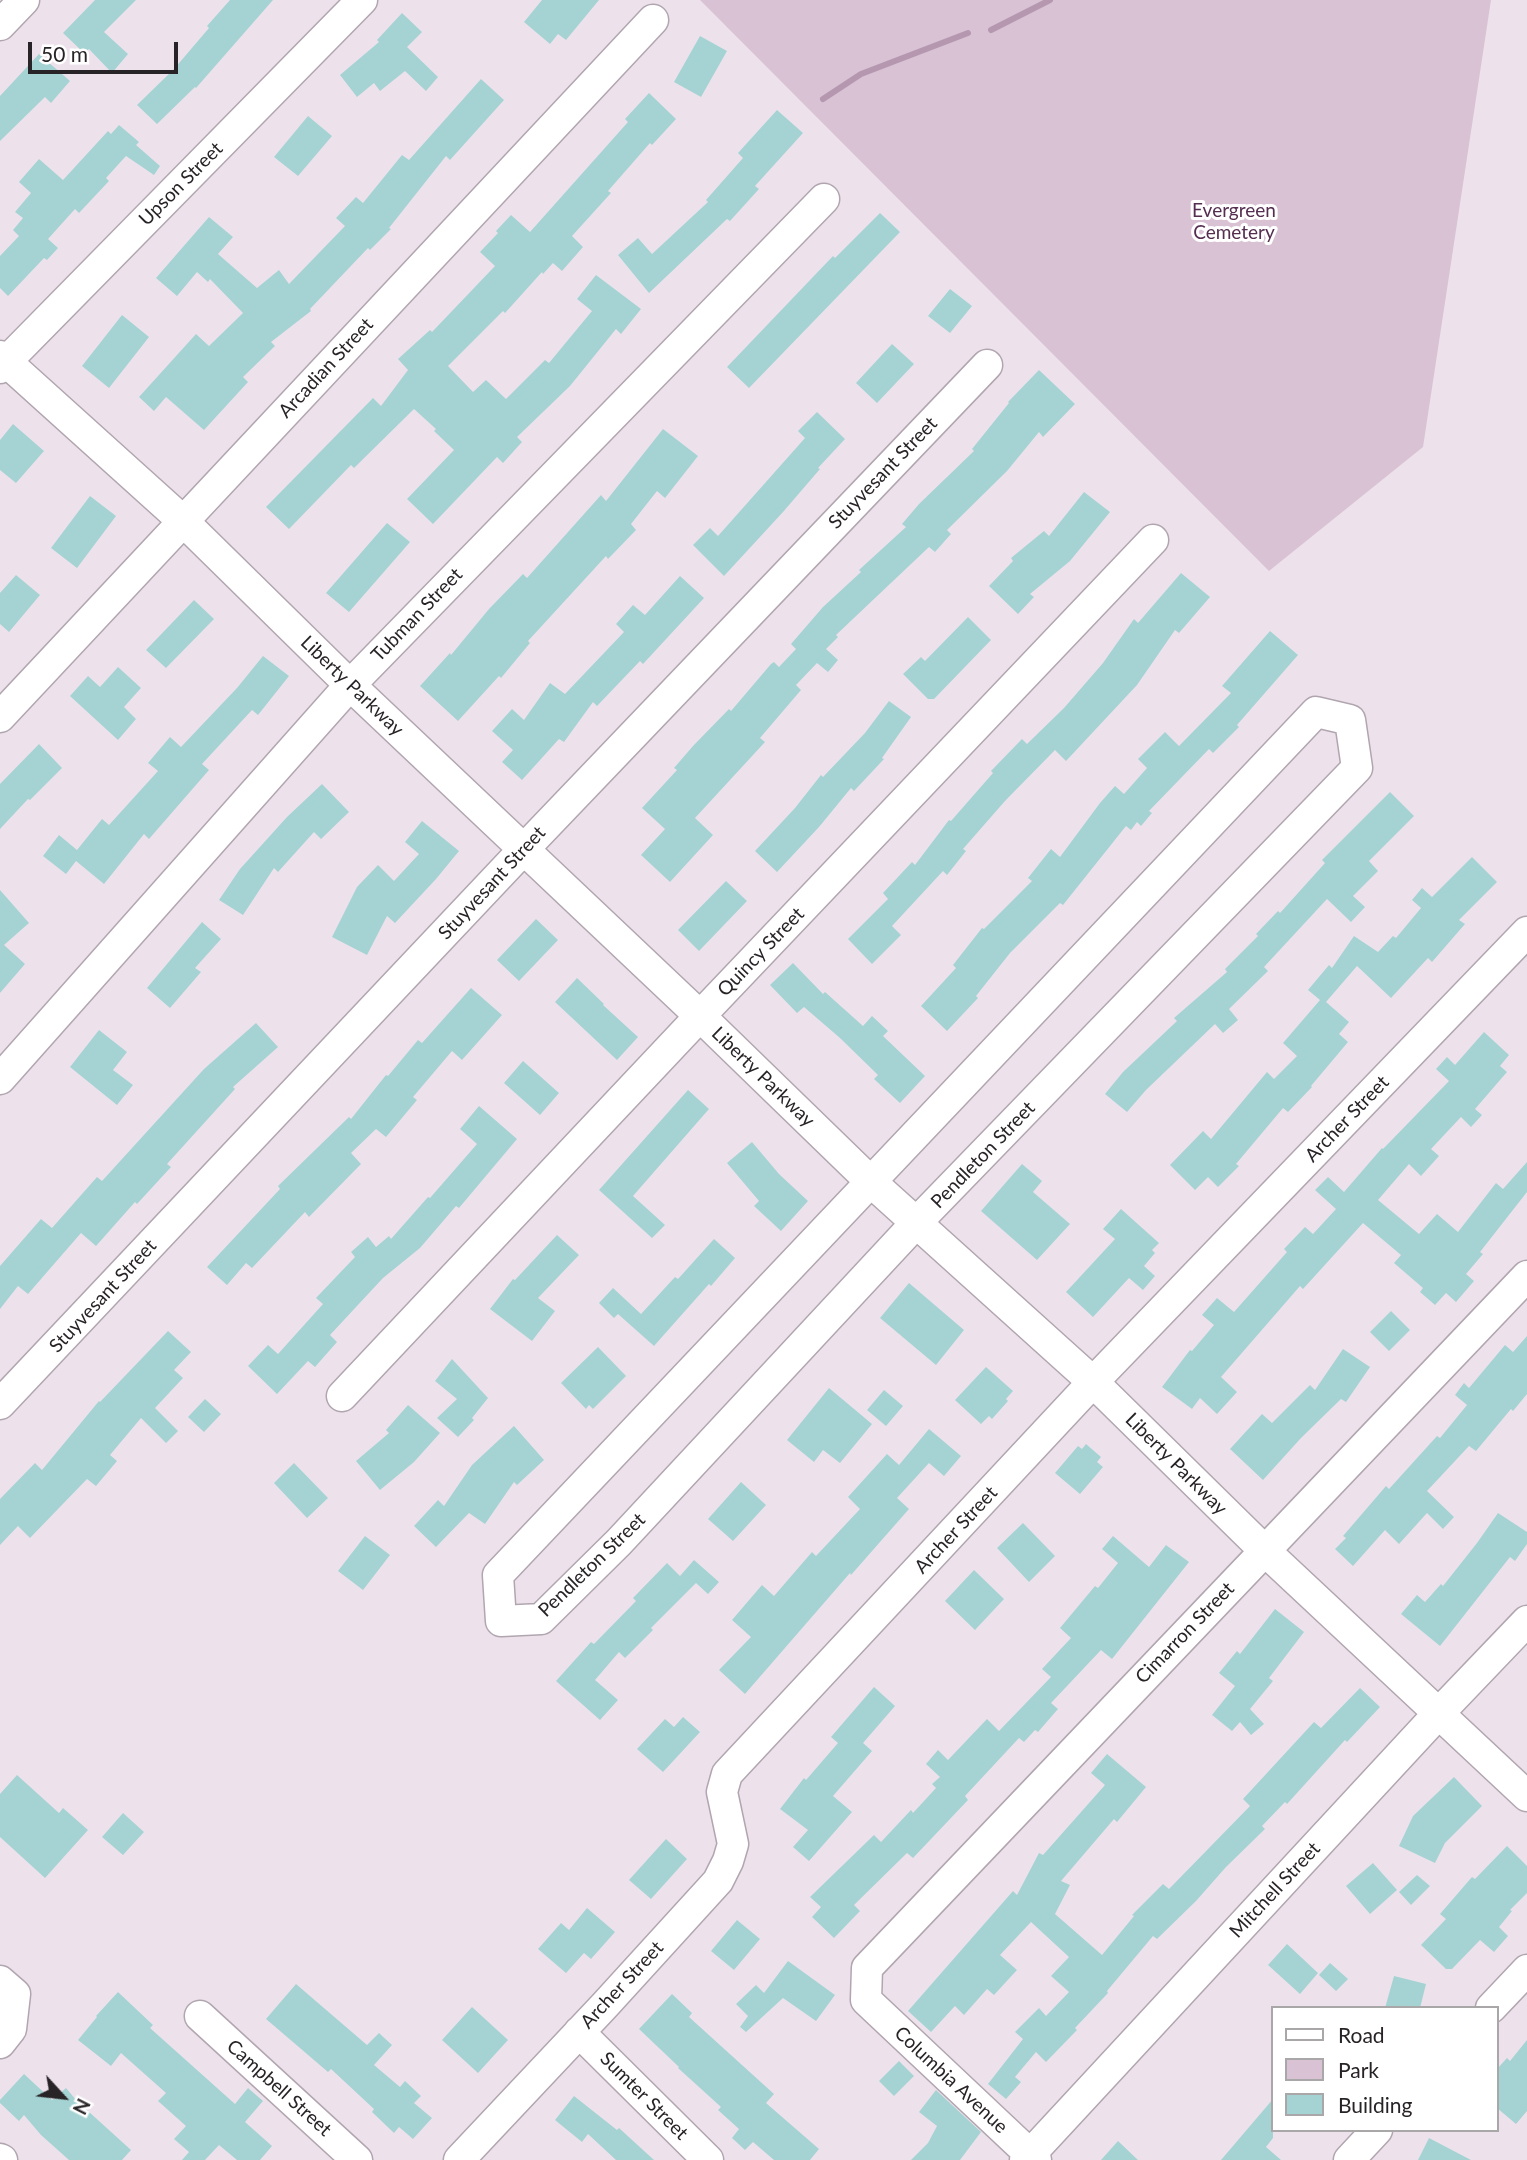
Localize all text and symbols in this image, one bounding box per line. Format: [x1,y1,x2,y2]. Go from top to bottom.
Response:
scale bar [32,28,182,72]
text: 50 m [41,41,88,66]
street label: Upson Street [134,137,228,231]
park label: Evergreen Cemetery [1192,200,1276,244]
street label: Arcadian Street [274,313,378,423]
street label: Stuyvesant Street [824,412,942,534]
street label: Tubman Street [367,564,467,666]
street label: Liberty Parkway [296,631,408,741]
street label: Stuyvesant Street [434,822,550,944]
street label: Quincy Street [713,903,809,1001]
street label: Liberty Parkway [707,1022,819,1132]
street label: Archer Street [1300,1071,1394,1167]
street label: Pendleton Street [926,1097,1040,1213]
street label: Stuyvesant Street [45,1235,161,1357]
street label: Liberty Parkway [1120,1408,1232,1520]
street label: Archer Street [910,1482,1002,1578]
street label: Pendleton Street [534,1508,650,1622]
street label: Cimarron Street [1131,1578,1239,1688]
street label: Mitchell Street [1225,1837,1325,1943]
street label: Archer Street [576,1937,668,2033]
legend [1272,2006,1499,2132]
street label: Columbia Avenue [890,2022,1012,2138]
text: Road [1338,2022,1385,2047]
street label: Campbell Street [222,2035,336,2141]
street label: Sumter Street [595,2047,693,2145]
text: Park [1338,2057,1379,2082]
north arrow [28,2062,98,2132]
text: Building [1338,2092,1413,2117]
text: N [69,2095,96,2118]

